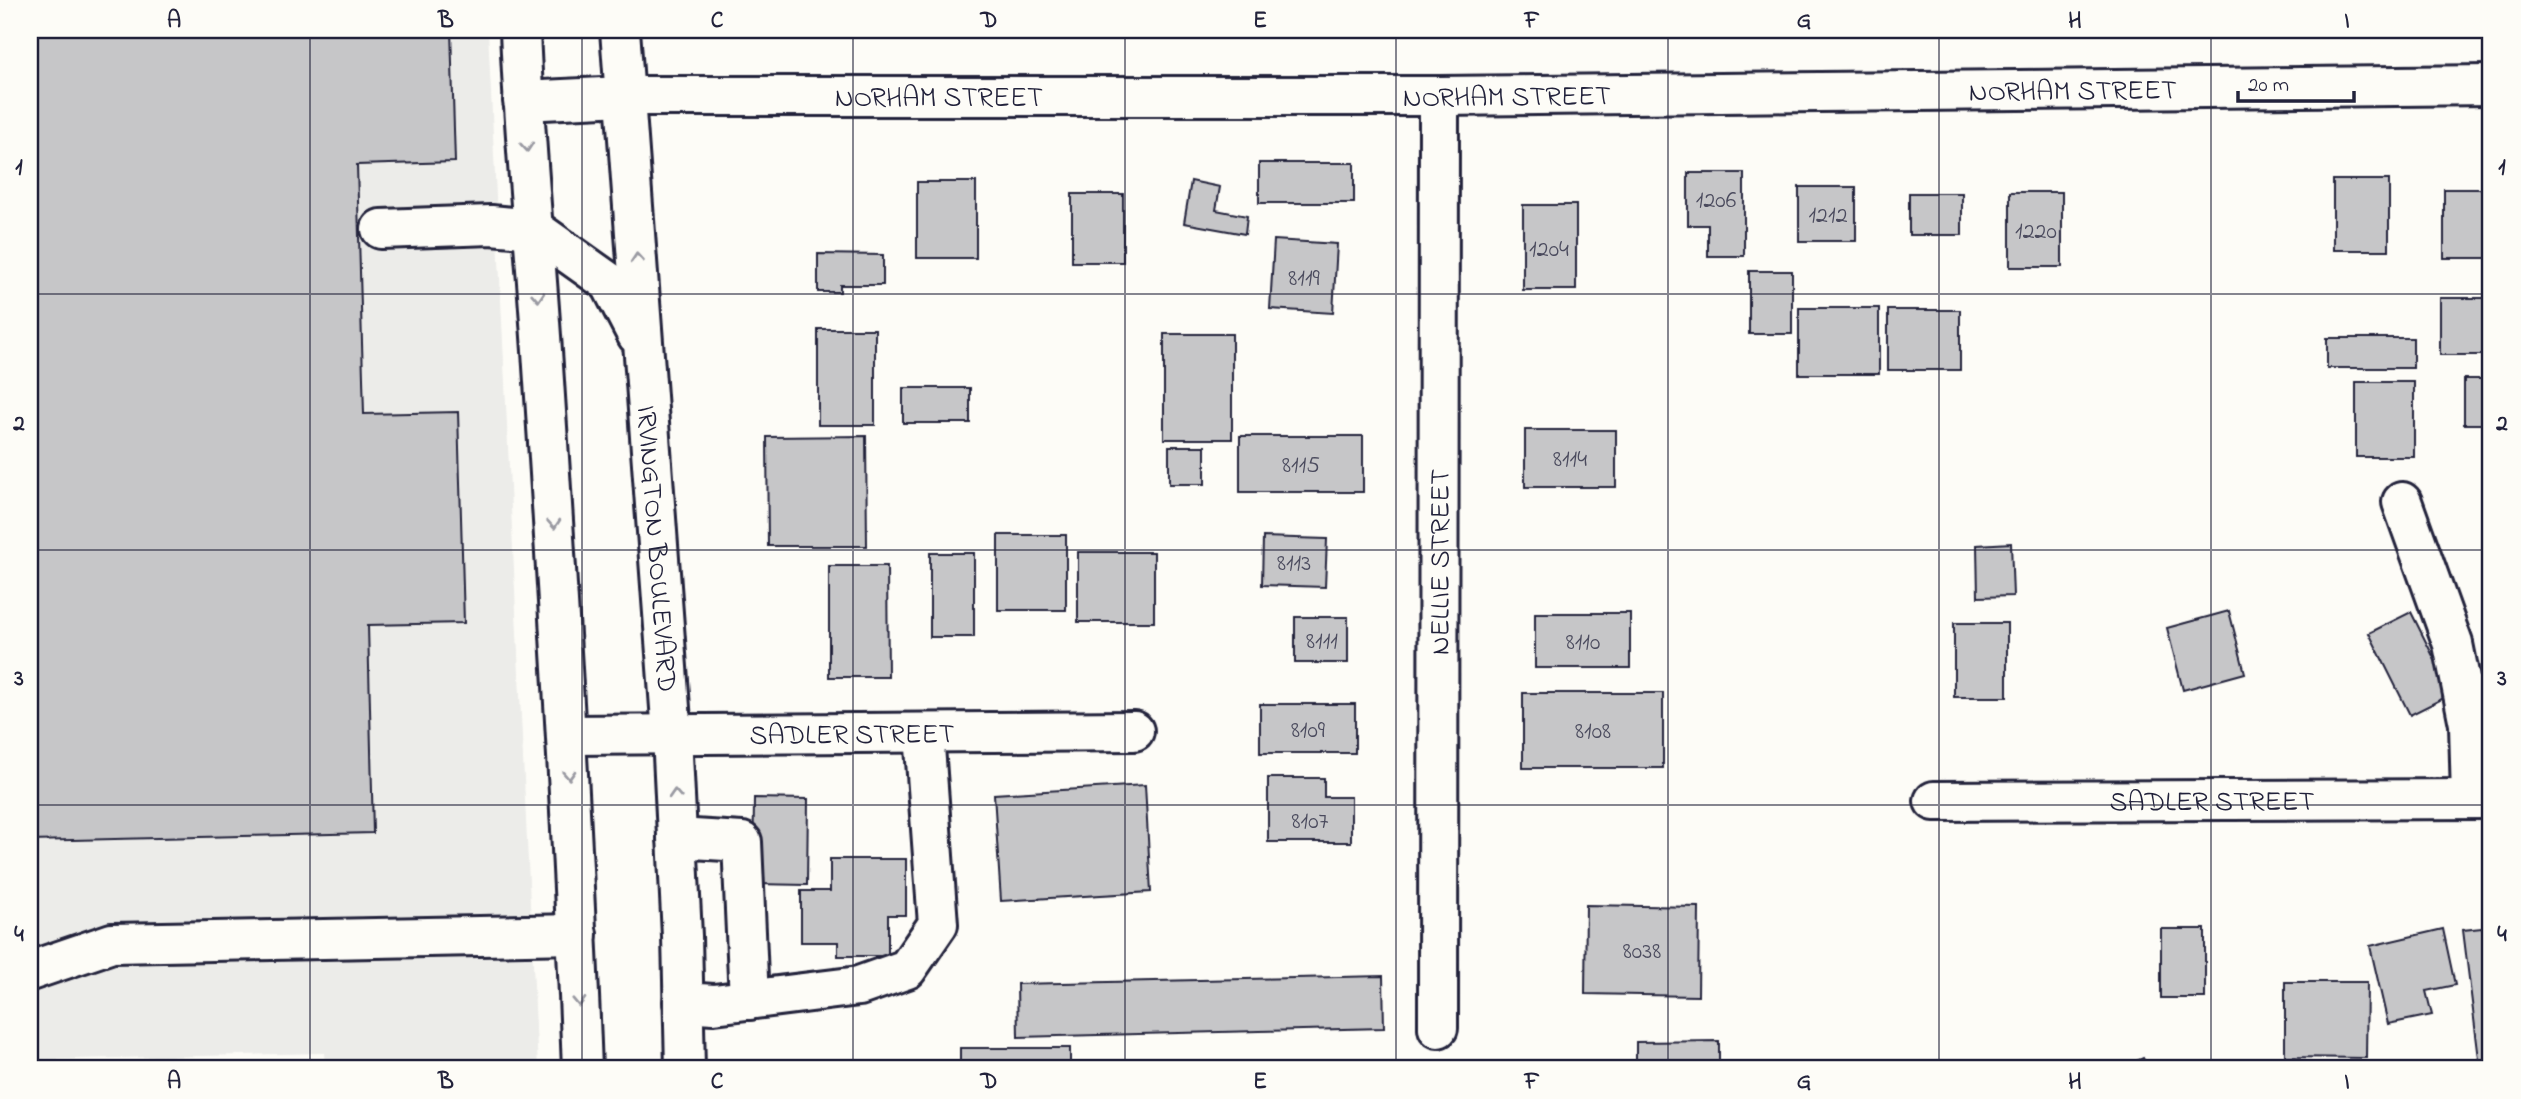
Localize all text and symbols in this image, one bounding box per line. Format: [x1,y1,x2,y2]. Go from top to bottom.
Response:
text: A [167,5,181,38]
text: B [437,5,454,38]
text: C [711,5,724,38]
text: D [980,5,997,38]
text: E [1253,5,1267,38]
text: F [1524,5,1540,38]
text: G [1797,5,1811,38]
text: H [2068,5,2082,38]
text: I [2344,5,2350,38]
scale bar [2238,60,2353,104]
street label: NORHAM STREET [1969,71,2177,114]
text: 20 m [2248,71,2289,101]
street label: NORHAM STREET [1403,77,1611,120]
street label: NORHAM STREET [835,79,1043,120]
one-way arrow [519,142,534,153]
text: 1 [15,152,23,185]
text: 1 [2498,152,2506,185]
house number: 1206 [1696,184,1737,219]
house number: 1212 [1808,199,1848,234]
house number: 1220 [2015,215,2057,250]
house number: 1204 [1529,233,1569,268]
one-way arrow [630,252,645,263]
house number: 8119 [1288,262,1321,297]
one-way arrow [531,291,546,302]
street label: IRVINGTON BOULEVARD [624,404,686,694]
text: 2 [12,408,25,441]
text: 2 [2495,408,2508,441]
house number: 8114 [1553,443,1587,478]
house number: 8115 [1282,449,1320,484]
street label: NELLIE STREET [1421,469,1463,655]
one-way arrow [546,518,561,529]
house number: 8113 [1277,547,1311,582]
house number: 8111 [1306,625,1338,660]
house number: 8110 [1566,626,1600,661]
text: 3 [13,663,24,696]
text: 3 [2496,663,2507,696]
house number: 8109 [1291,714,1326,749]
street label: SADLER STREET [749,715,955,758]
house number: 8108 [1575,715,1611,750]
one-way arrow [562,770,577,781]
street label: SADLER STREET [2109,783,2315,824]
one-way arrow [668,789,683,800]
house number: 8107 [1292,805,1329,840]
text: 4 [14,919,24,952]
text: 4 [2497,919,2507,952]
house number: 8038 [1623,935,1661,970]
one-way arrow [572,997,587,1008]
text: A [167,1066,181,1099]
text: B [437,1066,454,1099]
text: C [711,1066,724,1099]
text: D [980,1066,997,1099]
text: E [1253,1066,1267,1099]
text: F [1524,1066,1540,1099]
text: G [1797,1066,1811,1099]
text: H [2068,1066,2082,1099]
text: I [2344,1066,2350,1099]

